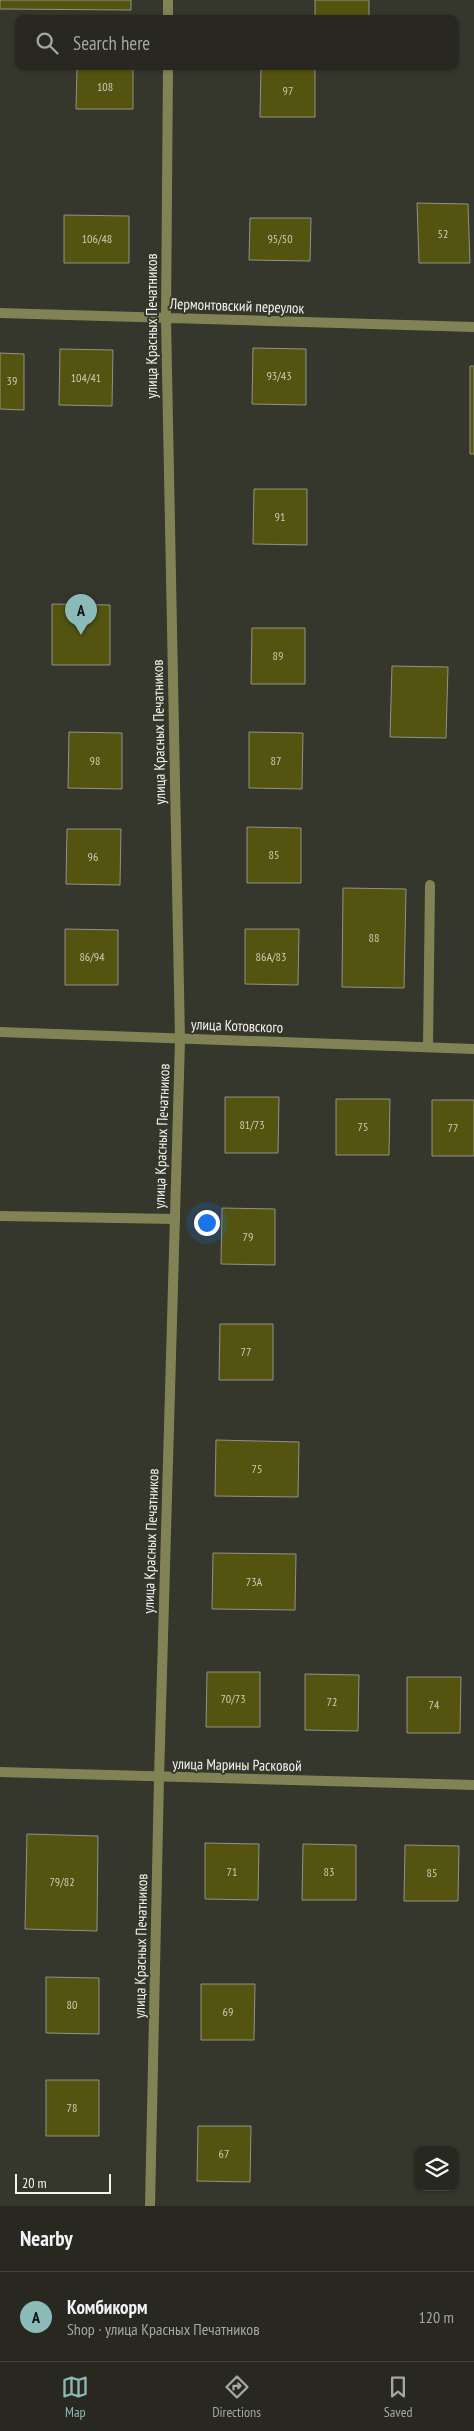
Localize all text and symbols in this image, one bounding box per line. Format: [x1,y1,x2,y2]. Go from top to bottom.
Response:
search box [15,15,459,70]
icon: search [33,29,61,57]
text: Search here [73,31,150,55]
house number: 108 [97,79,113,94]
house number: 97 [283,83,293,98]
house number: 52 [438,226,448,241]
house number: 106/48 [82,231,112,246]
house number: 95/50 [267,231,293,246]
street label: улица Красных Печатников [142,254,161,399]
street label: Лермонтовский переулок [168,294,305,317]
house number: 93/43 [266,368,292,383]
house number: 104/41 [71,370,101,385]
house number: 39 [7,373,17,388]
house number: 91 [275,509,285,524]
pin: A [65,594,97,635]
house number: 89 [273,648,283,663]
street label: улица Красных Печатников [148,659,169,805]
house number: 98 [90,753,100,768]
house number: 87 [271,753,281,768]
house number: 85 [269,847,279,862]
house number: 96 [88,849,98,864]
house number: 88 [369,930,379,945]
house number: 86/94 [79,949,105,964]
house number: 86А/83 [256,949,286,964]
street label: улица Котовского [191,1014,283,1037]
street label: улица Красных Печатников [149,1063,174,1209]
house number: 81/73 [239,1117,265,1132]
house number: 75 [358,1119,368,1134]
house number: 77 [448,1120,458,1135]
your location [194,1210,220,1236]
house number: 79 [243,1229,253,1244]
house number: 77 [241,1344,251,1359]
house number: 75 [252,1461,262,1476]
street label: улица Красных Печатников [138,1468,163,1614]
house number: 73А [246,1574,263,1589]
house number: 70/73 [220,1691,246,1706]
house number: 72 [327,1694,337,1709]
house number: 74 [429,1697,440,1712]
street label: улица Марины Расковой [172,1754,302,1775]
house number: 71 [227,1864,237,1879]
house number: 83 [324,1864,334,1879]
house number: 85 [427,1865,437,1880]
street label: улица Красных Печатников [130,1873,151,2019]
house number: 79/82 [49,1874,75,1889]
house number: 80 [67,1997,77,2012]
house number: 69 [223,2004,233,2019]
house number: 78 [67,2100,77,2115]
house number: 67 [219,2146,229,2161]
map controls [414,2146,459,2191]
button: layers [414,2146,459,2191]
scale bar [15,2171,111,2194]
text: 20 m [22,2174,47,2192]
text: Nearby [20,2225,73,2252]
text: Комбикорм [67,2295,147,2319]
text: A [32,2307,40,2327]
text: 120 m [419,2307,454,2327]
text: Shop · улица Красных Печатников [67,2319,260,2339]
tab: Map [61,2373,89,2421]
tab: Directions [212,2373,261,2421]
tab: Saved [384,2373,413,2421]

